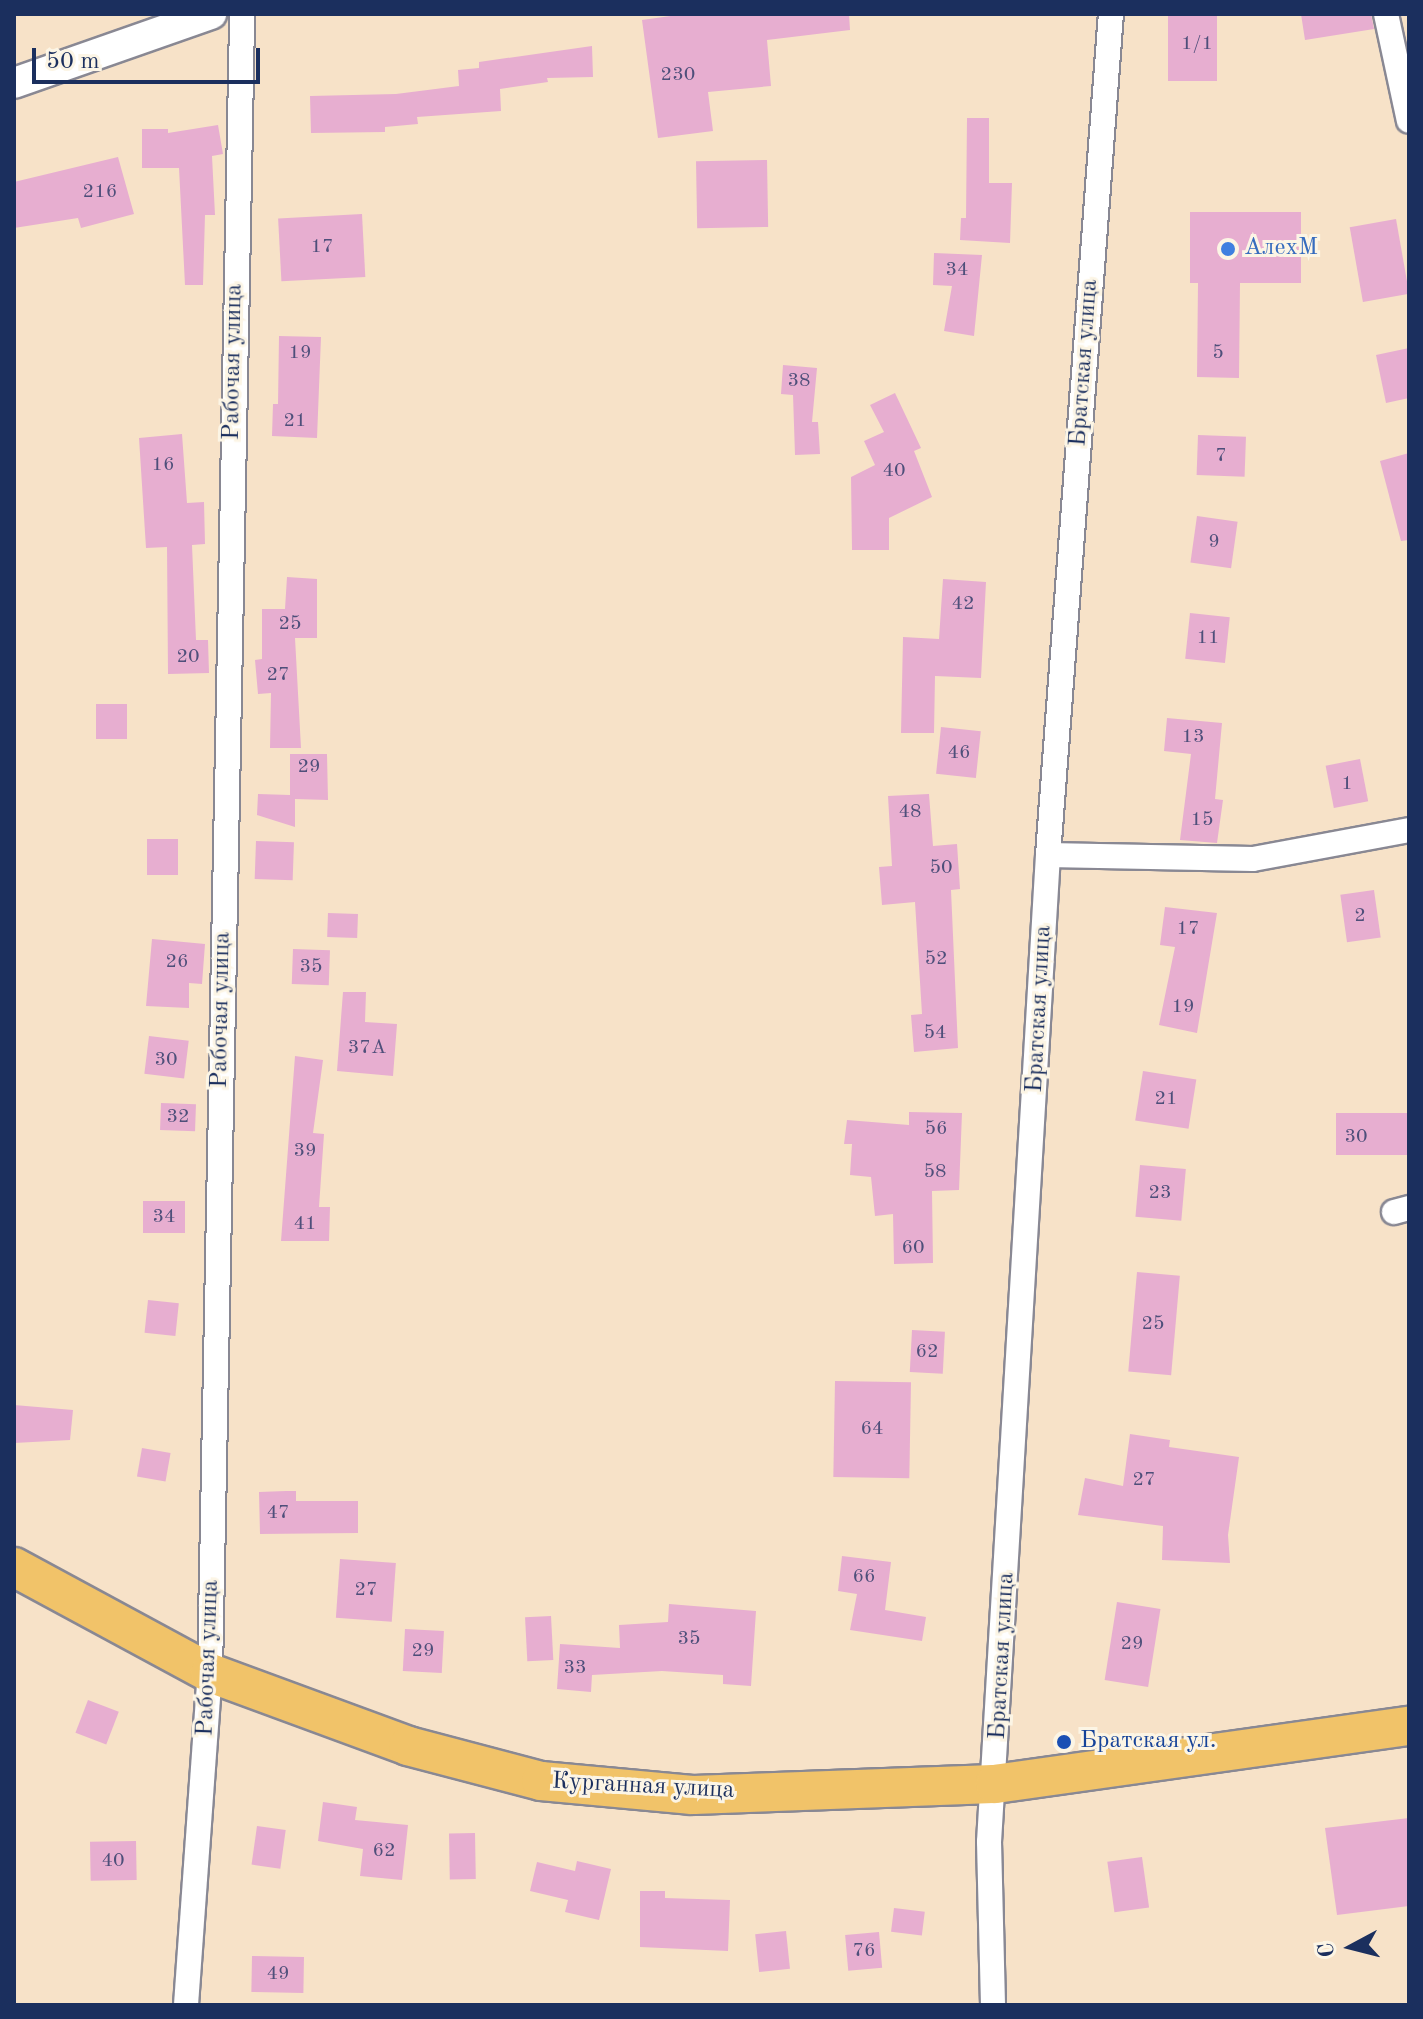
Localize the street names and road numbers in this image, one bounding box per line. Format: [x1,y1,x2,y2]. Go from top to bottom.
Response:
street label: Братская улица [1065,278,1105,448]
street label: Рабочая улица [218,284,250,440]
street label: Братская улица [1021,925,1059,1093]
street label: Рабочая улица [206,932,238,1088]
street label: Братская улица [984,1572,1022,1740]
street label: Рабочая улица [192,1579,226,1737]
street label: Курганная улица [551,1768,735,1806]

